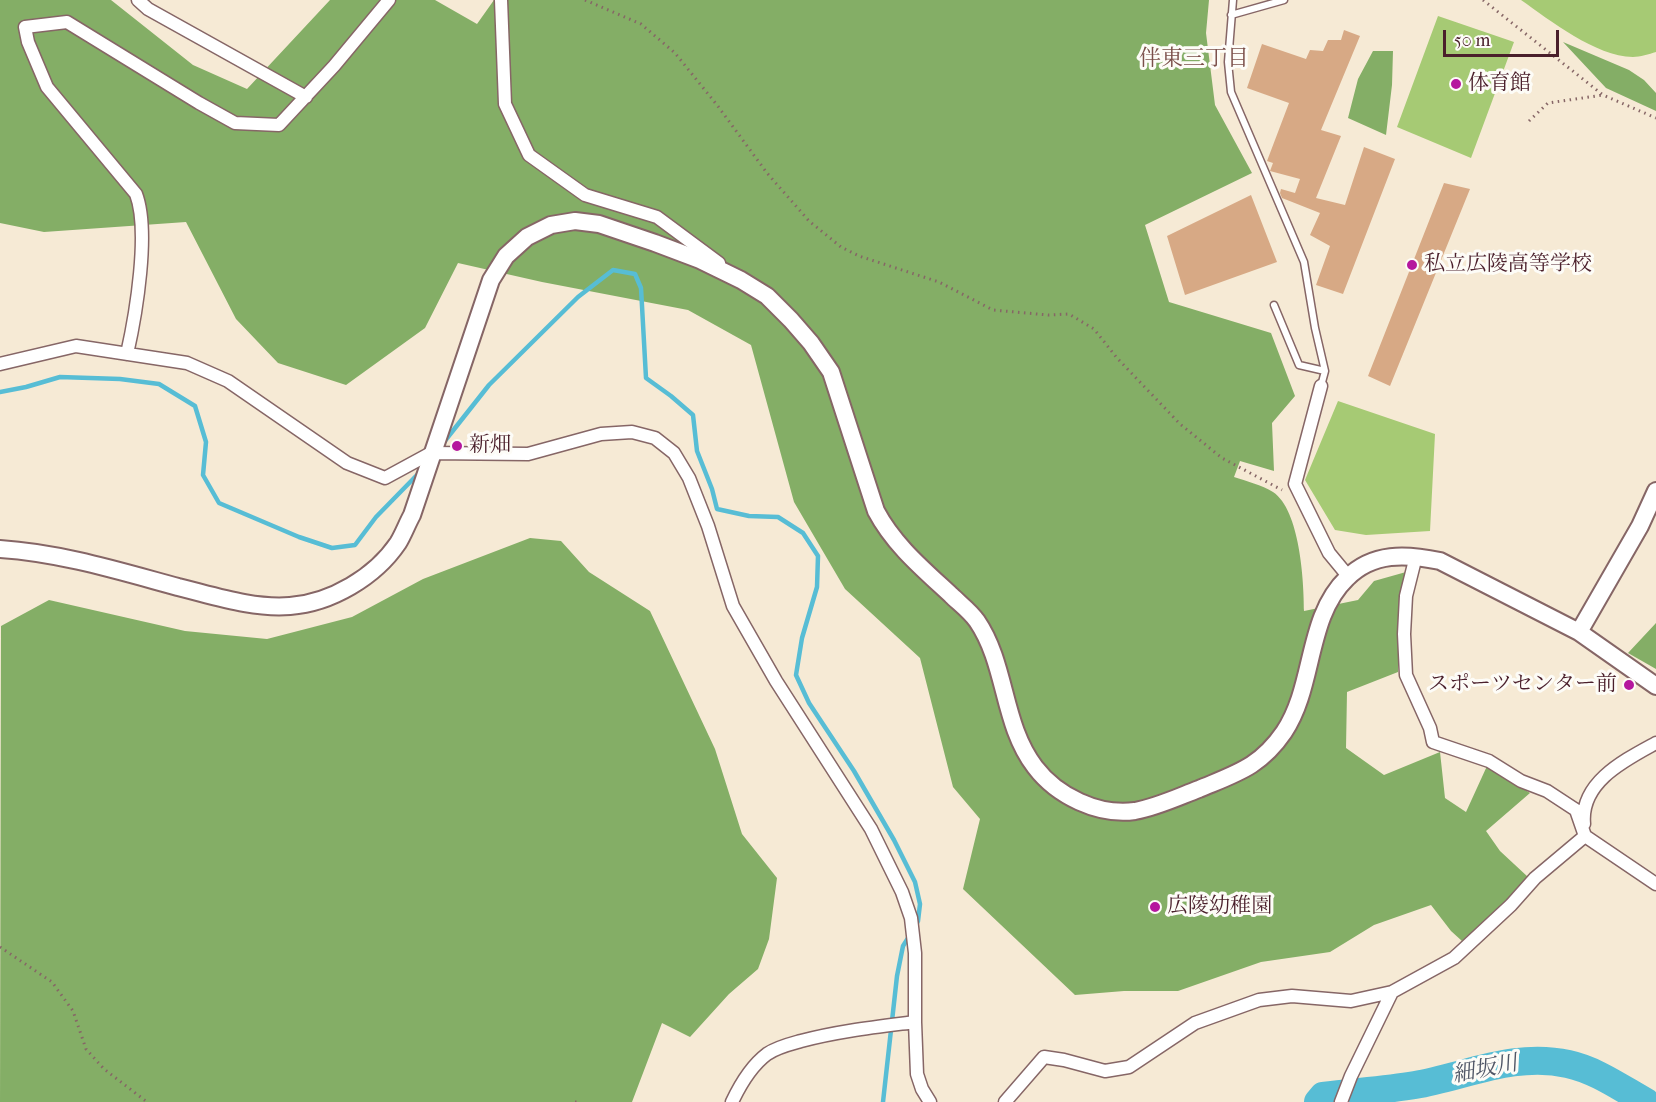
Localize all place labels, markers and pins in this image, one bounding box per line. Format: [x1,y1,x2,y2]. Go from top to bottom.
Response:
place label: 体育館 [1468,71,1531,97]
marker: 体育館 [1449,77,1463,91]
place label: 私立広陵高等学校 [1424,252,1592,278]
marker: 私立広陵高等学校 [1405,258,1419,272]
place label: 新畑 [469,433,511,459]
marker: 新畑 [450,439,464,453]
place label: スポーツセンター前 [1428,672,1617,698]
marker: スポーツセンター前 [1622,678,1636,692]
place label: 広陵幼稚園 [1167,894,1272,920]
marker: 広陵幼稚園 [1148,900,1162,914]

